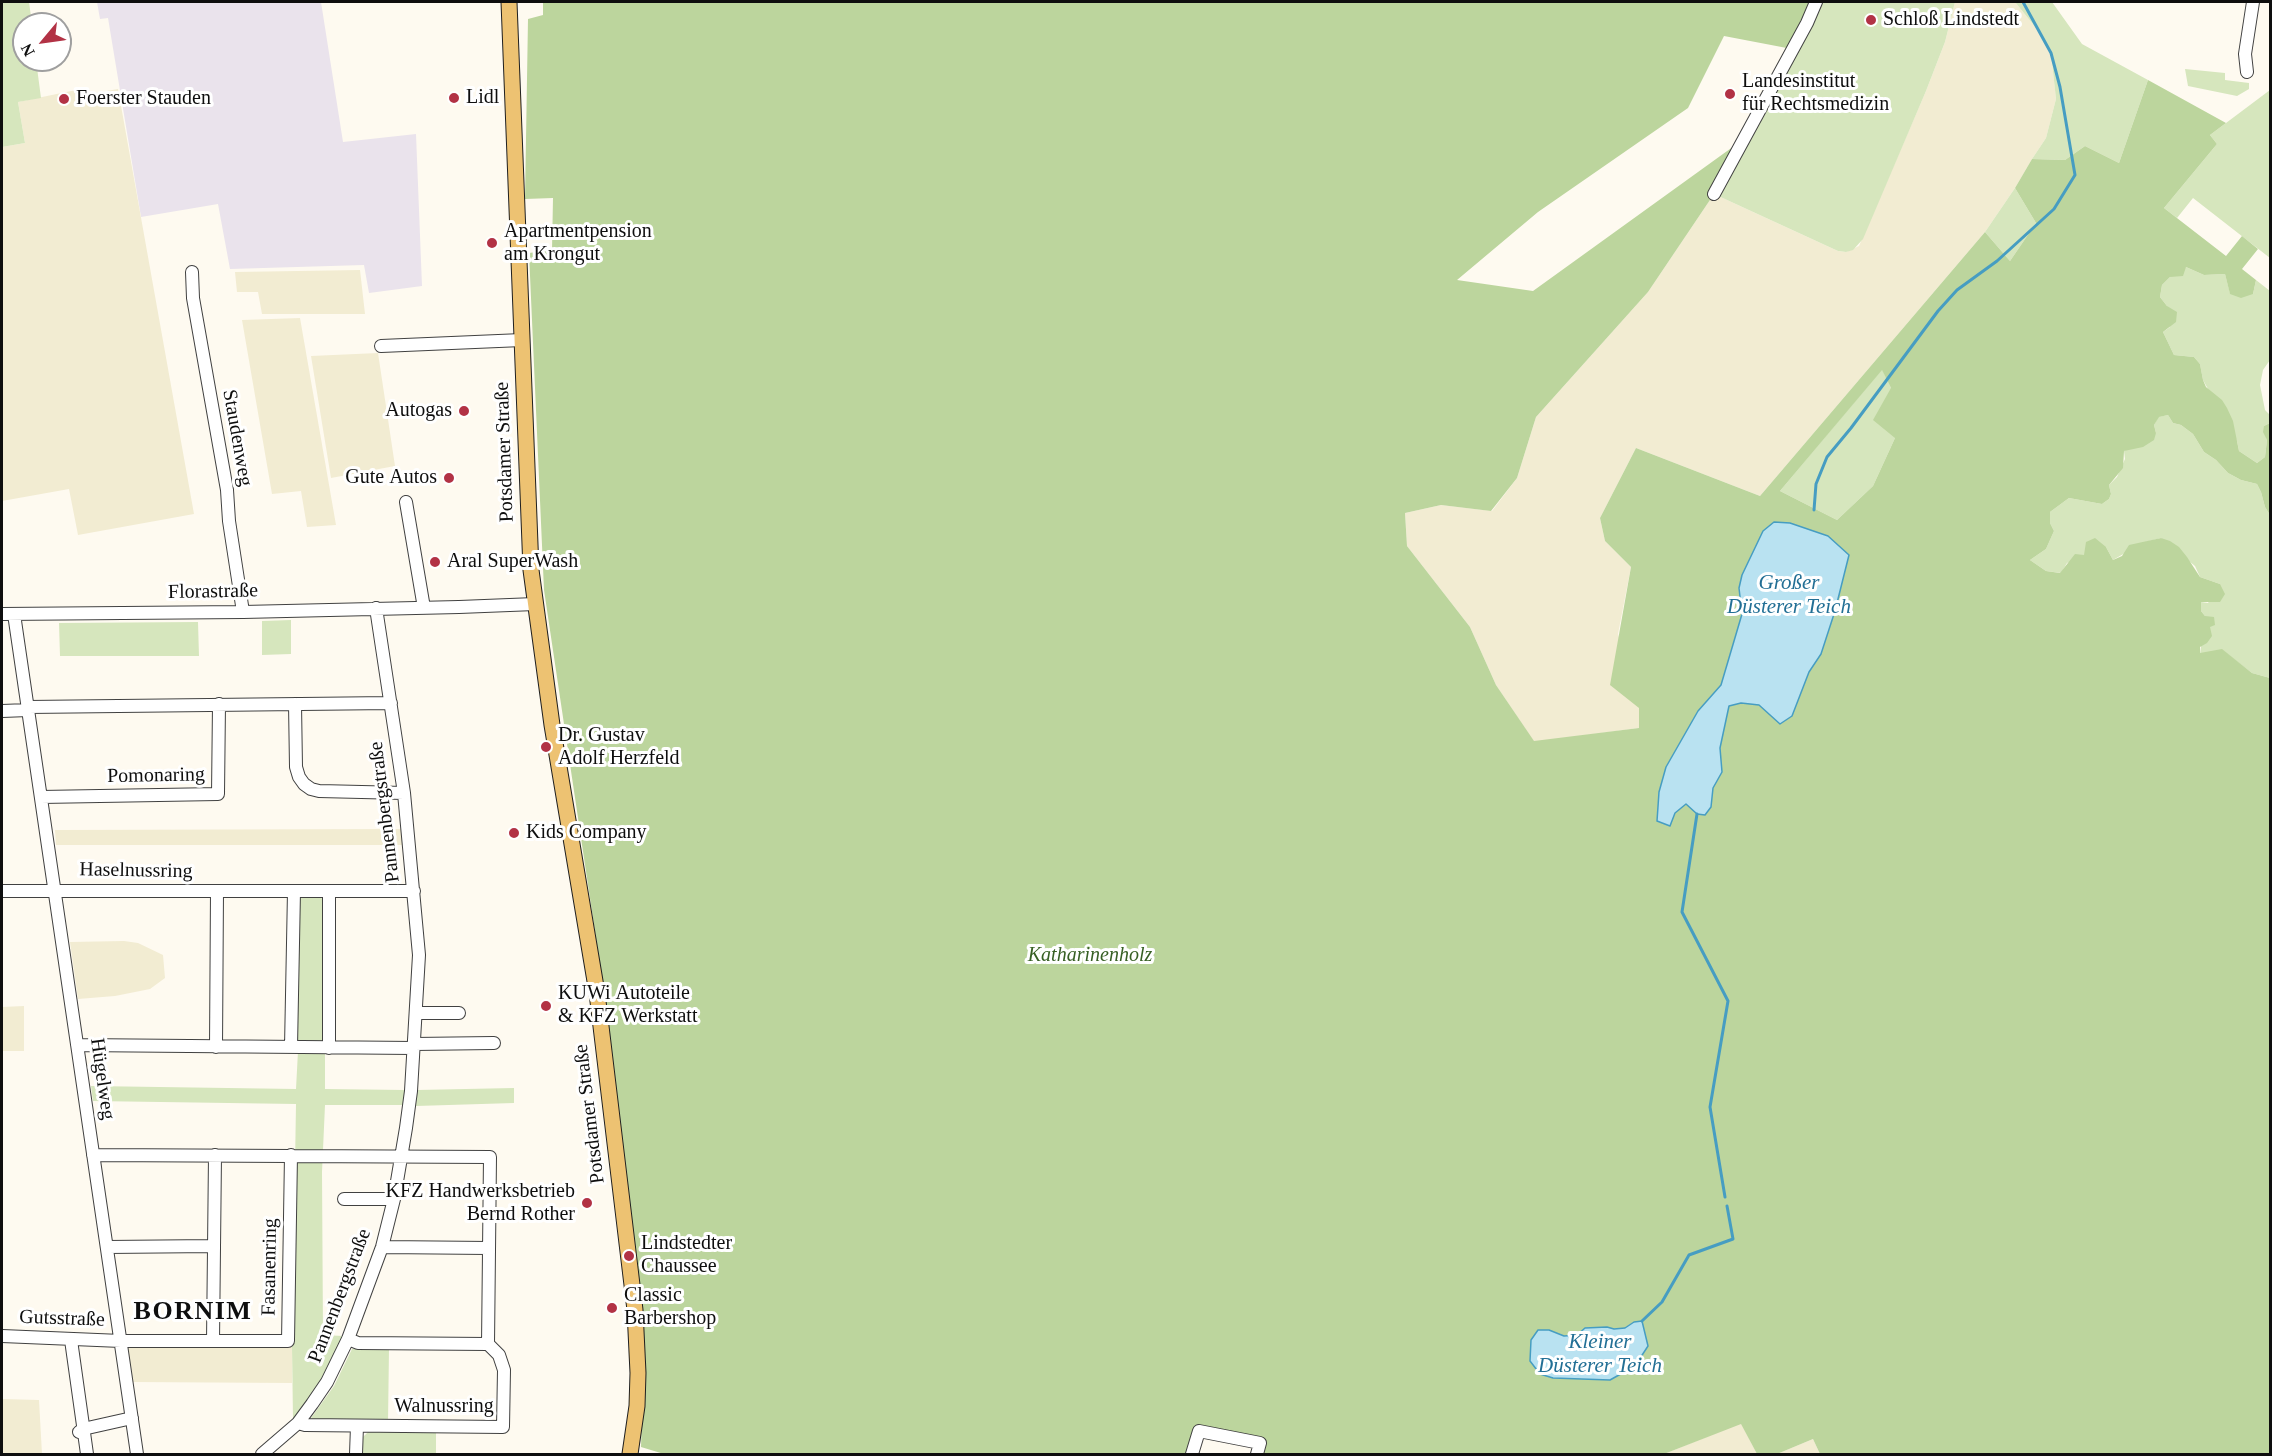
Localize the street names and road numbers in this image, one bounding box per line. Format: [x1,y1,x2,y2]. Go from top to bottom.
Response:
street label: Potsdamer Straße [491,381,519,523]
street label: Staudenweg [217,388,257,488]
street label: Florastraße [168,579,258,605]
street label: Pannenbergstraße [364,740,406,884]
street label: Pomonaring [107,763,205,789]
street label: Haselnussring [79,858,193,884]
street label: Hügelweg [84,1037,120,1121]
street label: Potsdamer Straße [570,1043,610,1185]
street label: Fasanenring [257,1218,283,1316]
street label: Pannenbergstraße [303,1226,377,1366]
street label: Gutsstraße [19,1306,105,1332]
street label: Walnussring [394,1395,494,1419]

